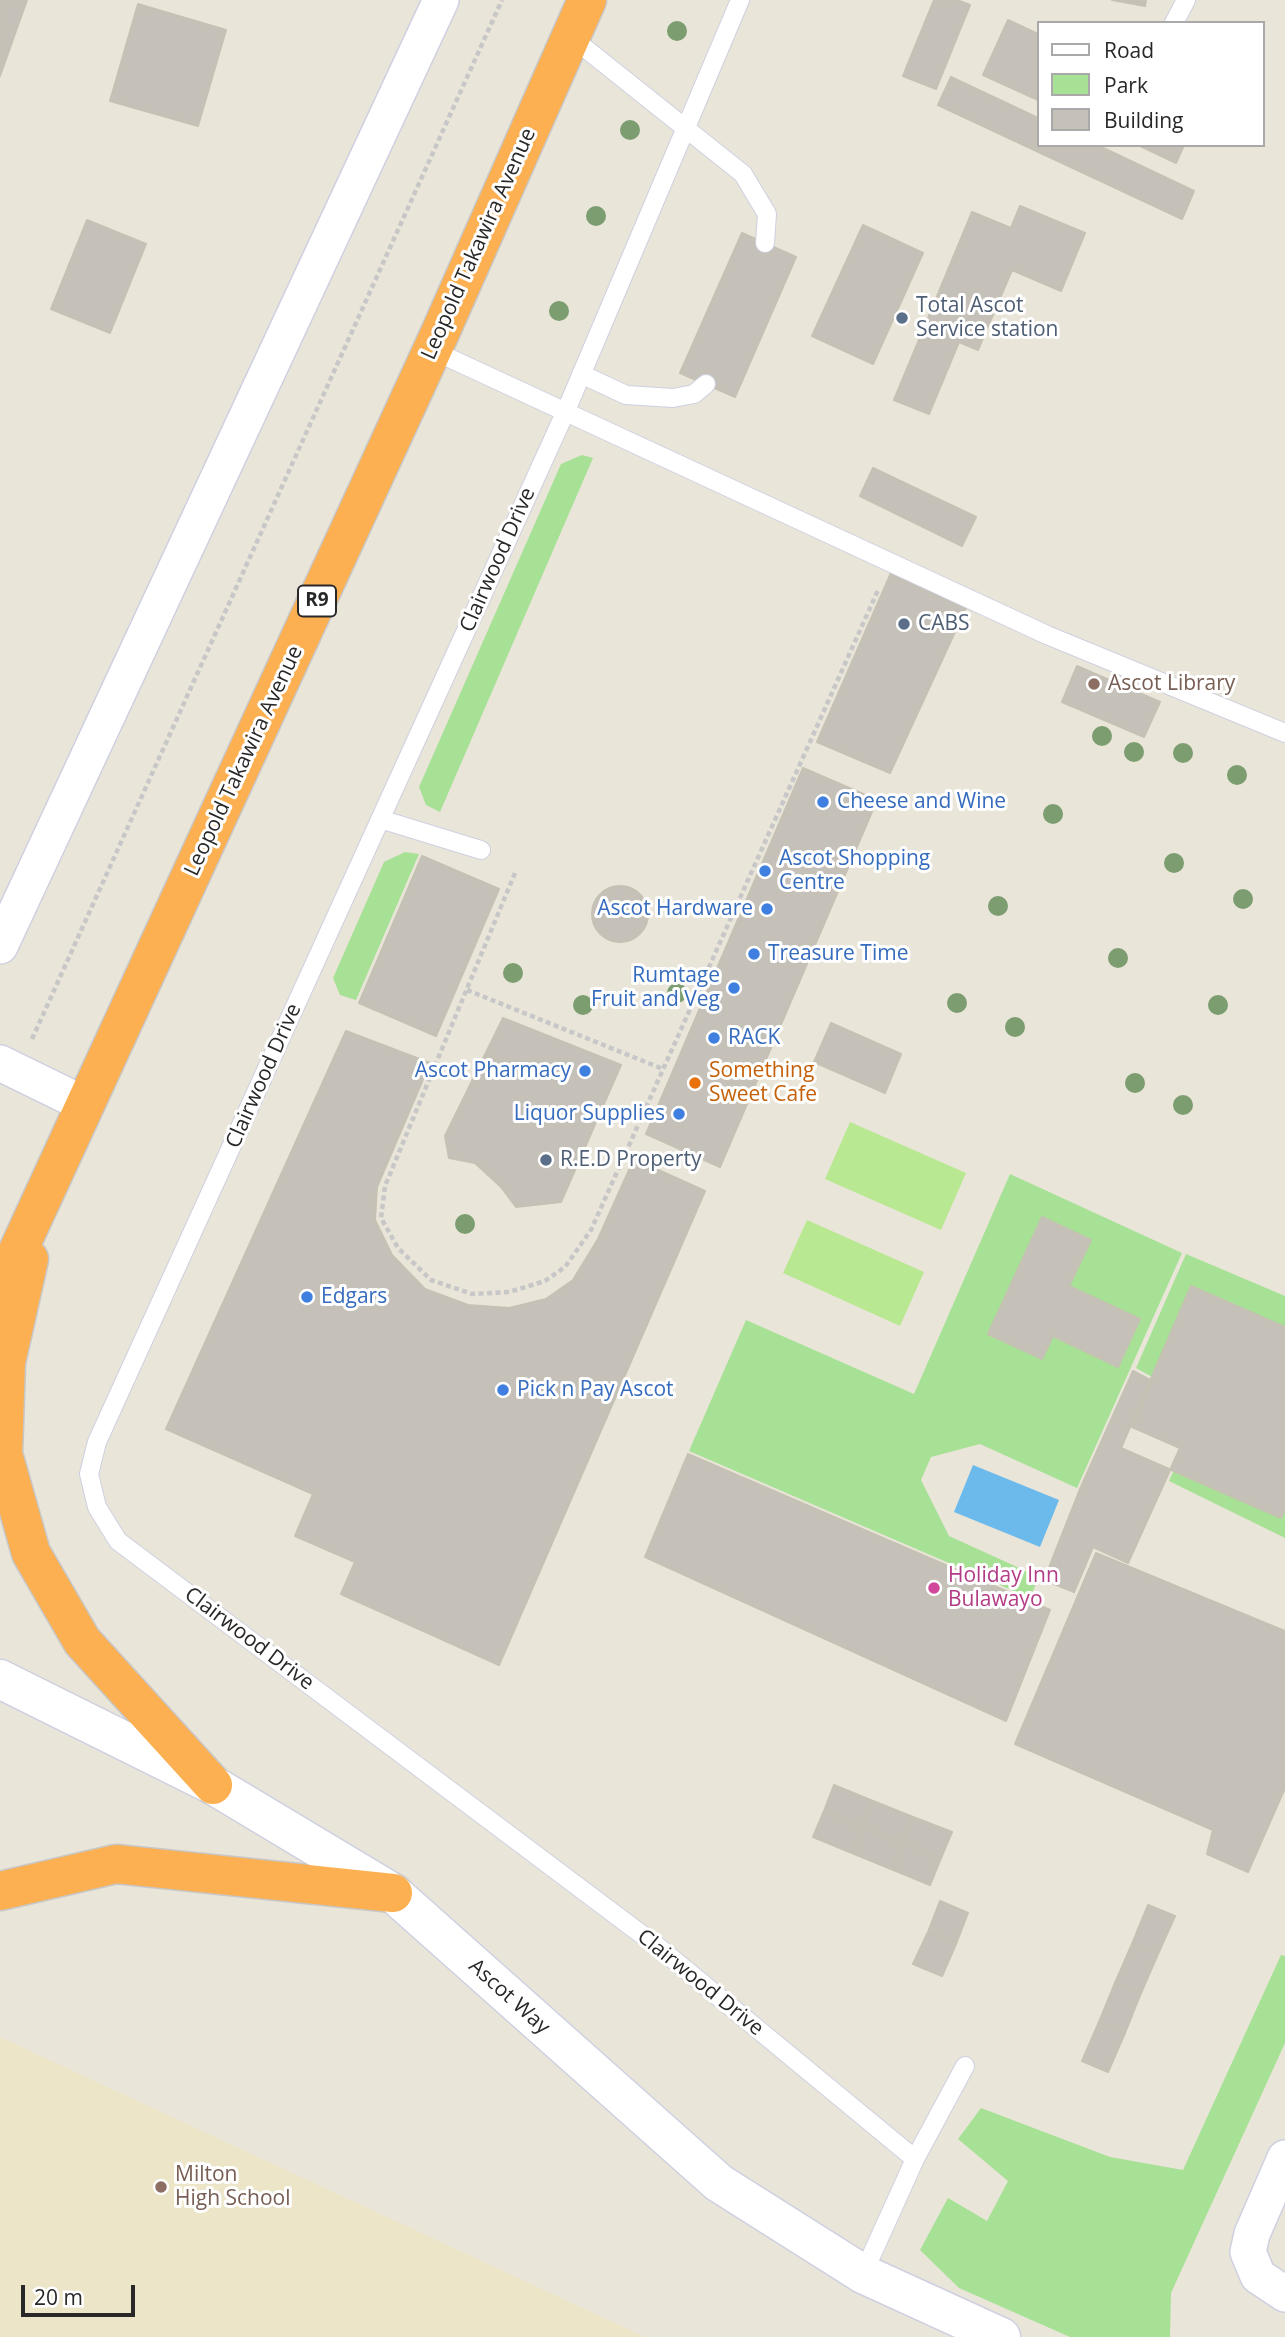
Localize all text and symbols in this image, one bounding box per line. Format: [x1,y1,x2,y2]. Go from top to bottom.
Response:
legend [1036,21,1264,147]
text: Road [1104,36,1154,64]
text: Park [1104,71,1148,99]
text: Building [1104,106,1183,134]
street label: Leopold Takawira Avenue [416,124,542,364]
place label: Total Ascot Service station [916,293,1058,343]
marker: Total Ascot Service station [894,310,910,326]
street label: Clairwood Drive [455,484,541,636]
road number: R9 [298,586,336,616]
place label: CABS [918,611,970,637]
marker: CABS [896,616,912,632]
street label: Leopold Takawira Avenue [180,642,308,880]
place label: Ascot Library [1108,671,1235,697]
marker: Ascot Library [1086,676,1102,692]
place label: Cheese and Wine [837,789,1006,815]
marker: Cheese and Wine [815,794,831,810]
place label: Ascot Shopping Centre [779,846,930,896]
marker: Ascot Shopping Centre [757,863,773,879]
place label: Ascot Hardware [597,896,753,922]
marker: Ascot Hardware [759,901,775,917]
place label: Treasure Time [768,941,908,967]
marker: Treasure Time [746,946,762,962]
place label: Rumtage Fruit and Veg [591,963,720,1013]
marker: Rumtage Fruit and Veg [726,980,742,996]
street label: Clairwood Drive [221,1000,307,1152]
place label: RACK [728,1025,780,1051]
marker: RACK [706,1030,722,1046]
place label: Ascot Pharmacy [415,1058,571,1084]
place label: Something Sweet Cafe [709,1058,817,1108]
marker: Ascot Pharmacy [577,1063,593,1079]
marker: Something Sweet Cafe [687,1075,703,1091]
place label: Liquor Supplies [514,1101,665,1127]
marker: Liquor Supplies [671,1106,687,1122]
place label: R.E.D Property [560,1147,701,1173]
marker: R.E.D Property [538,1152,554,1168]
place label: Edgars [321,1284,387,1310]
marker: Edgars [299,1289,315,1305]
place label: Pick n Pay Ascot [517,1377,674,1403]
marker: Pick n Pay Ascot [495,1382,511,1398]
place label: Holiday Inn Bulawayo [948,1563,1059,1613]
marker: Holiday Inn Bulawayo [926,1580,942,1596]
street label: Clairwood Drive [179,1582,319,1696]
street label: Clairwood Drive [632,1924,768,2042]
street label: Ascot Way [463,1954,555,2040]
place label: Milton High School [175,2162,291,2212]
marker: Milton High School [153,2179,169,2195]
scale bar [24,2270,138,2314]
text: 20 m [34,2283,83,2311]

